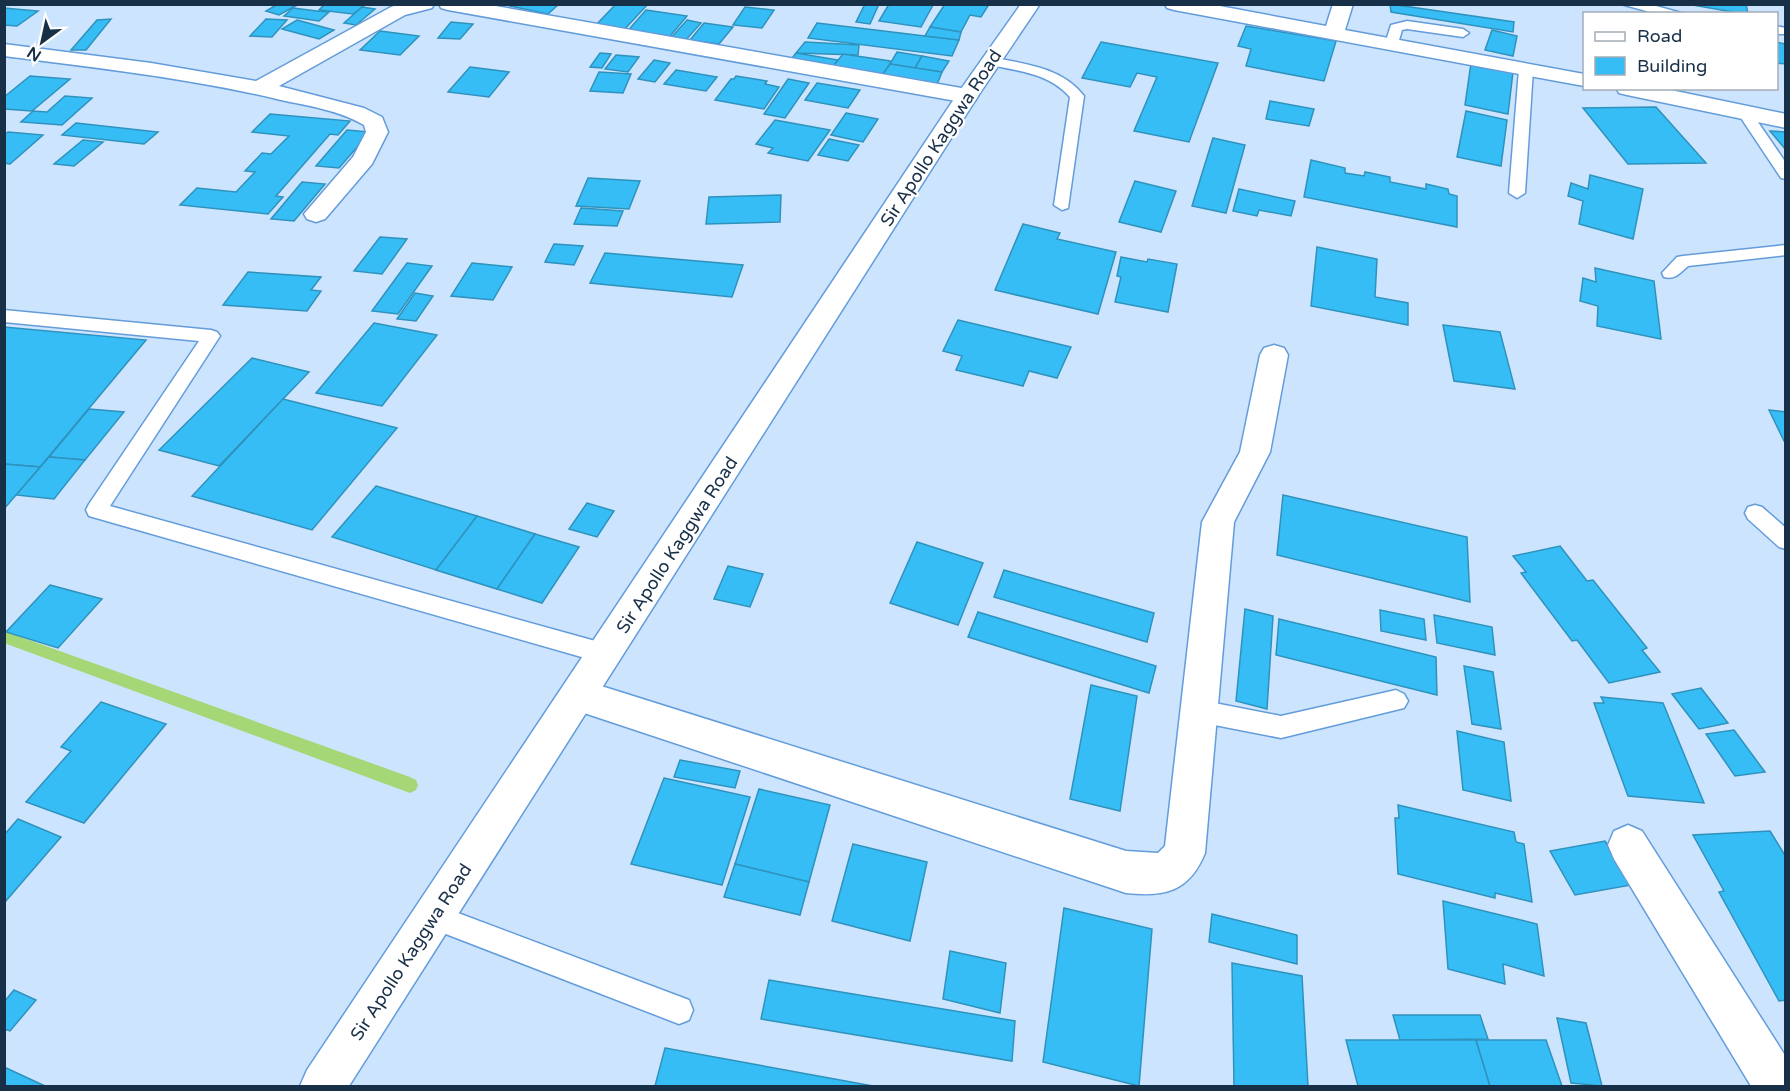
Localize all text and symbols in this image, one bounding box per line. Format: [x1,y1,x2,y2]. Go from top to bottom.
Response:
north arrow [12,12,72,72]
legend [1583,12,1778,90]
text: Road [1637,25,1682,47]
text: N [24,42,45,66]
street label: Sir Apollo Kaggwa Road [876,46,1006,230]
text: Building [1637,55,1707,77]
street label: Sir Apollo Kaggwa Road [612,453,742,637]
street label: Sir Apollo Kaggwa Road [346,860,476,1044]

